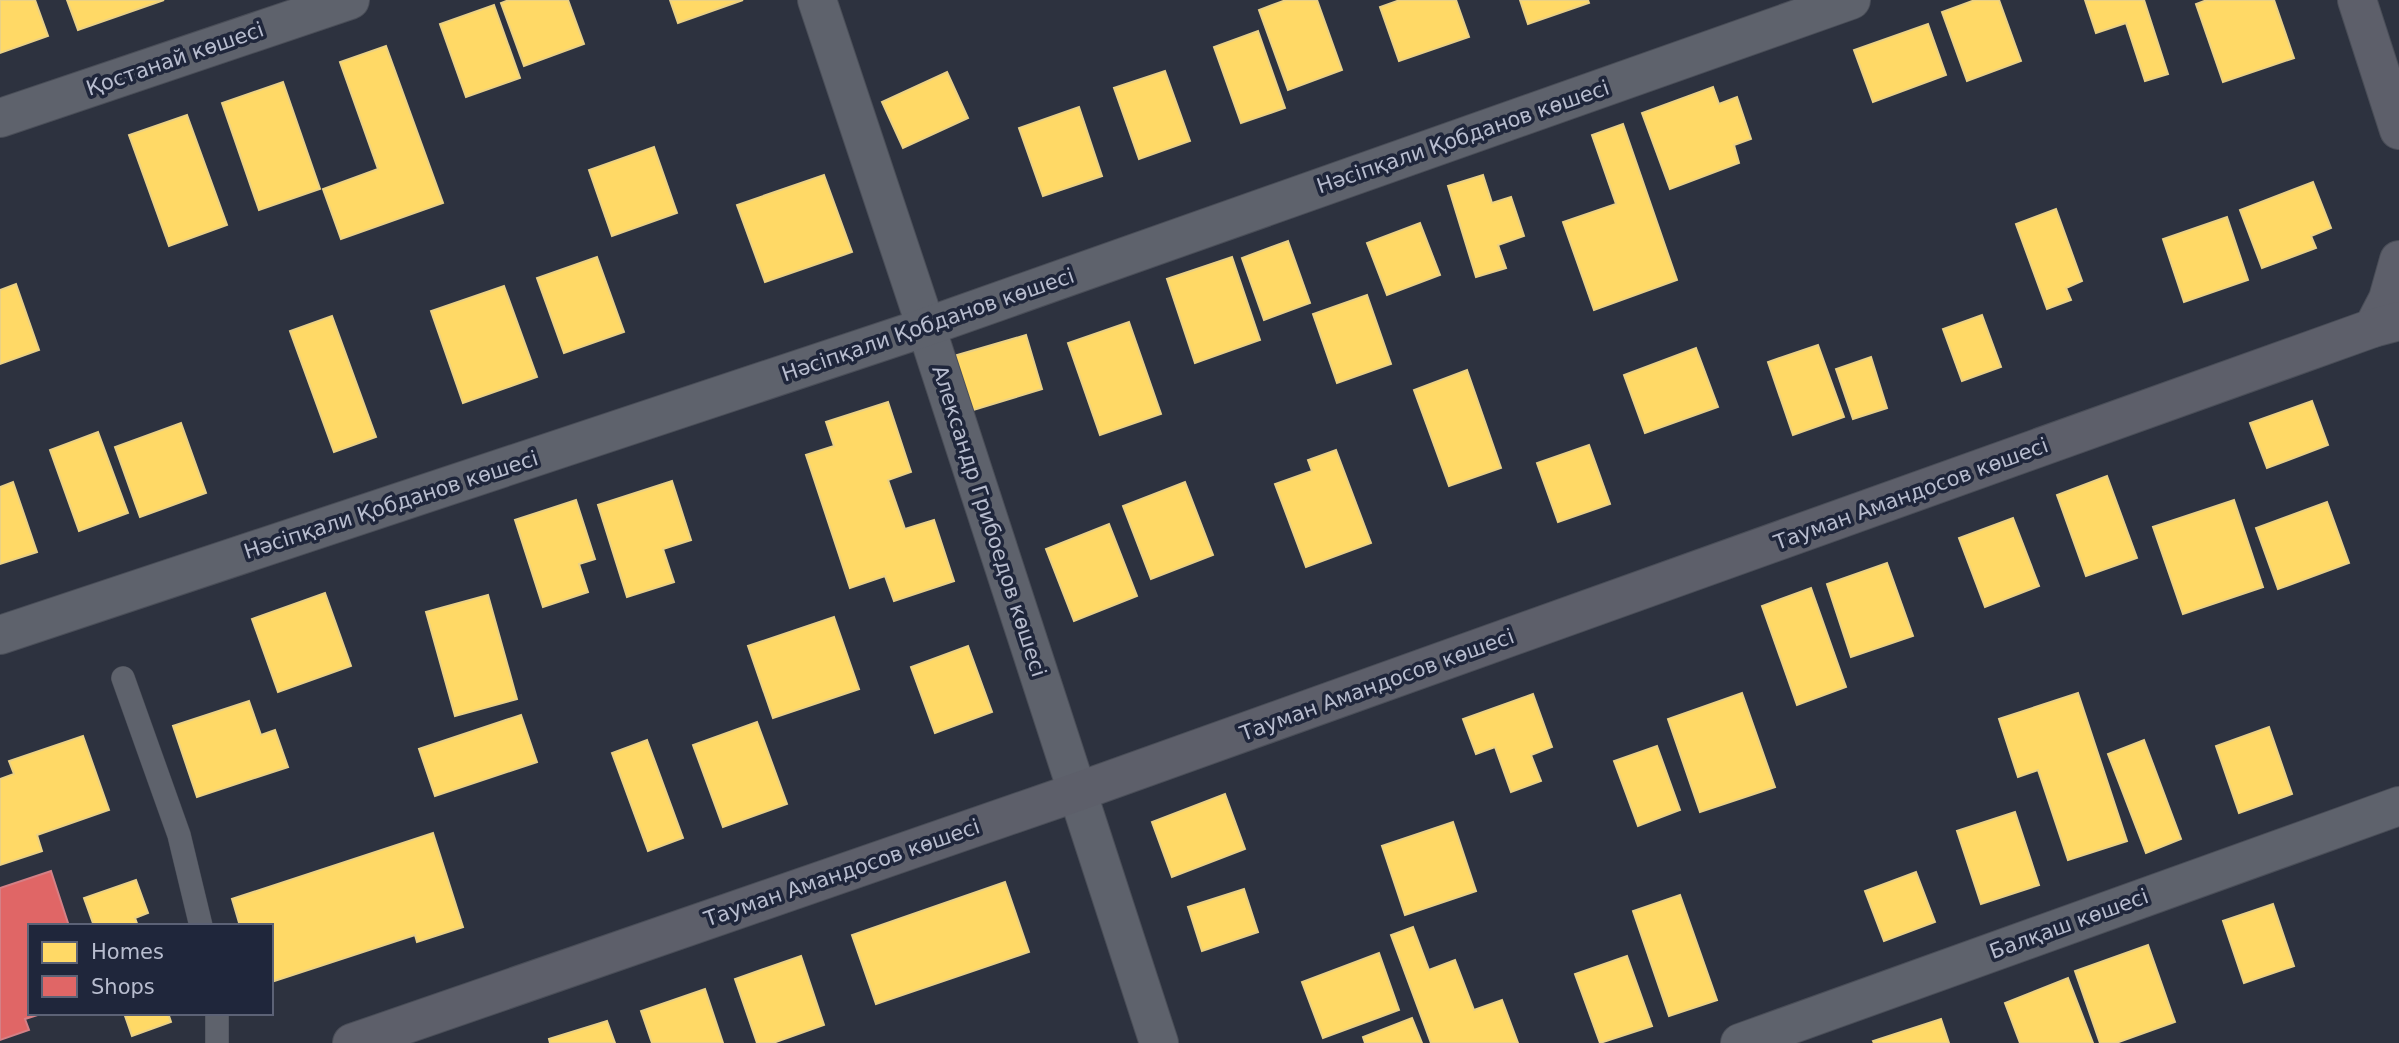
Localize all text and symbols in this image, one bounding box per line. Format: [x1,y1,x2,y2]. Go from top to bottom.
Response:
street label: Қостанай көшесі [83,17,267,101]
street label: Нәсіпқали Қобданов көшесі [1314,76,1612,198]
street label: Нәсіпқали Қобданов көшесі [779,264,1077,386]
street label: Александр Грибоедов көшесі [927,362,1051,680]
street label: Тауман Амандосов көшесі [1770,433,2051,555]
street label: Нәсіпқали Қобданов көшесі [241,446,541,564]
street label: Тауман Амандосов көшесі [1236,624,1517,746]
street label: Тауман Амандосов көшесі [700,814,983,932]
street label: Балқаш көшесі [1986,884,2152,964]
legend [28,924,273,1015]
text: Homes [91,940,164,964]
text: Shops [91,975,155,999]

